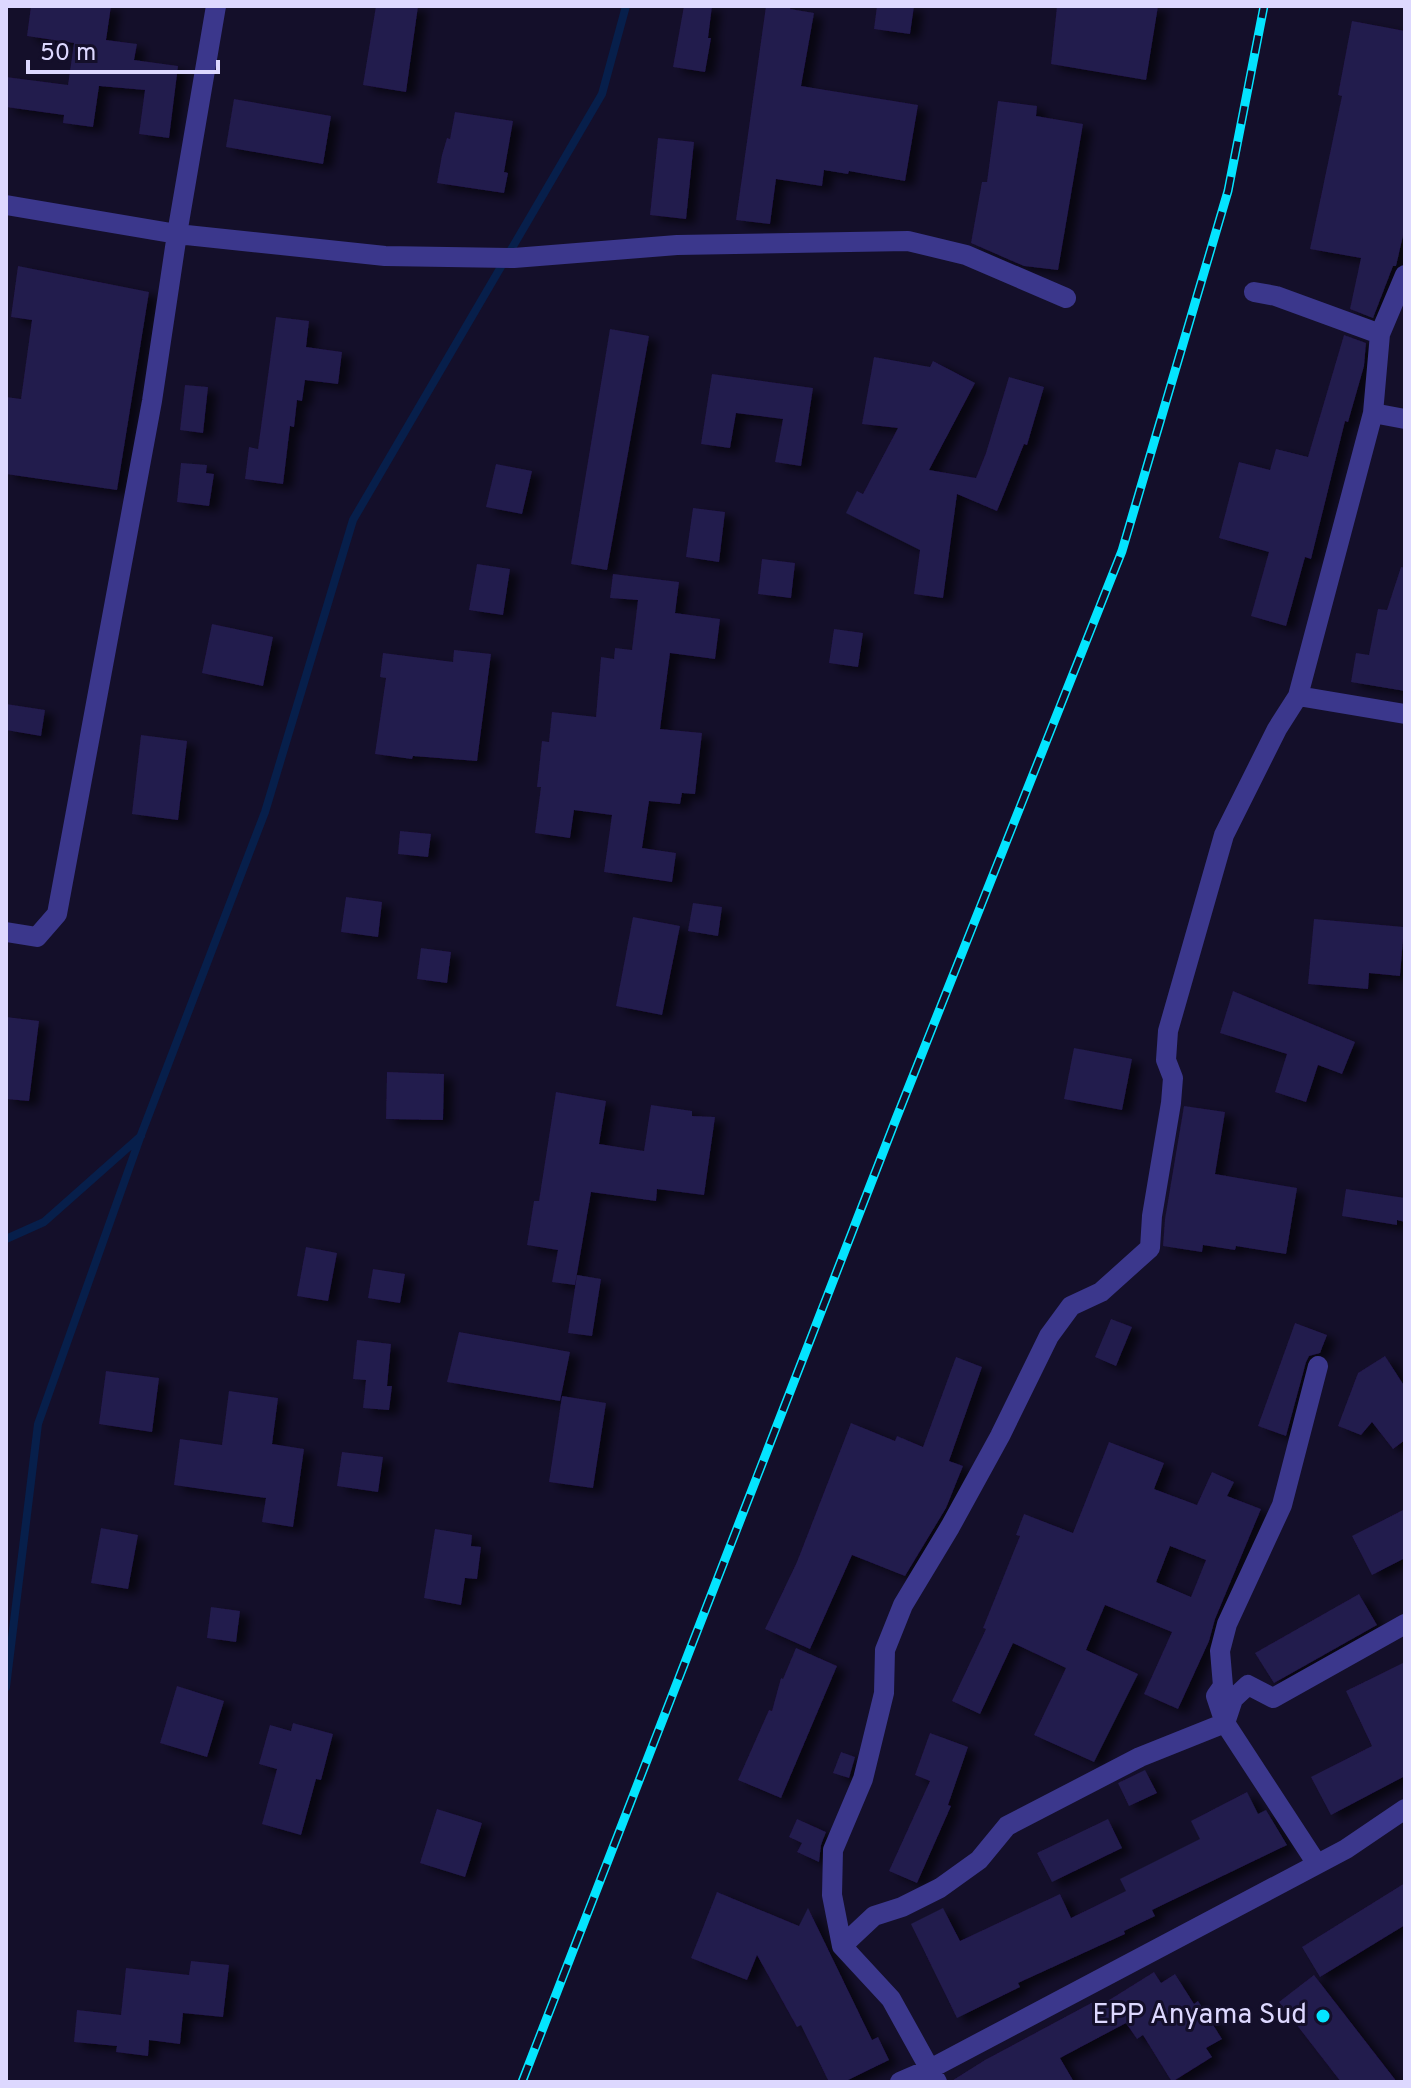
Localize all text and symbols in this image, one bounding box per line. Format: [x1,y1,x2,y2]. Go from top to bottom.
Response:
scale bar [28,24,218,74]
text: 50 m [40,39,96,69]
place label: EPP Anyama Sud [1092,1998,1307,2034]
marker: EPP Anyama Sud [1314,2007,1332,2025]

